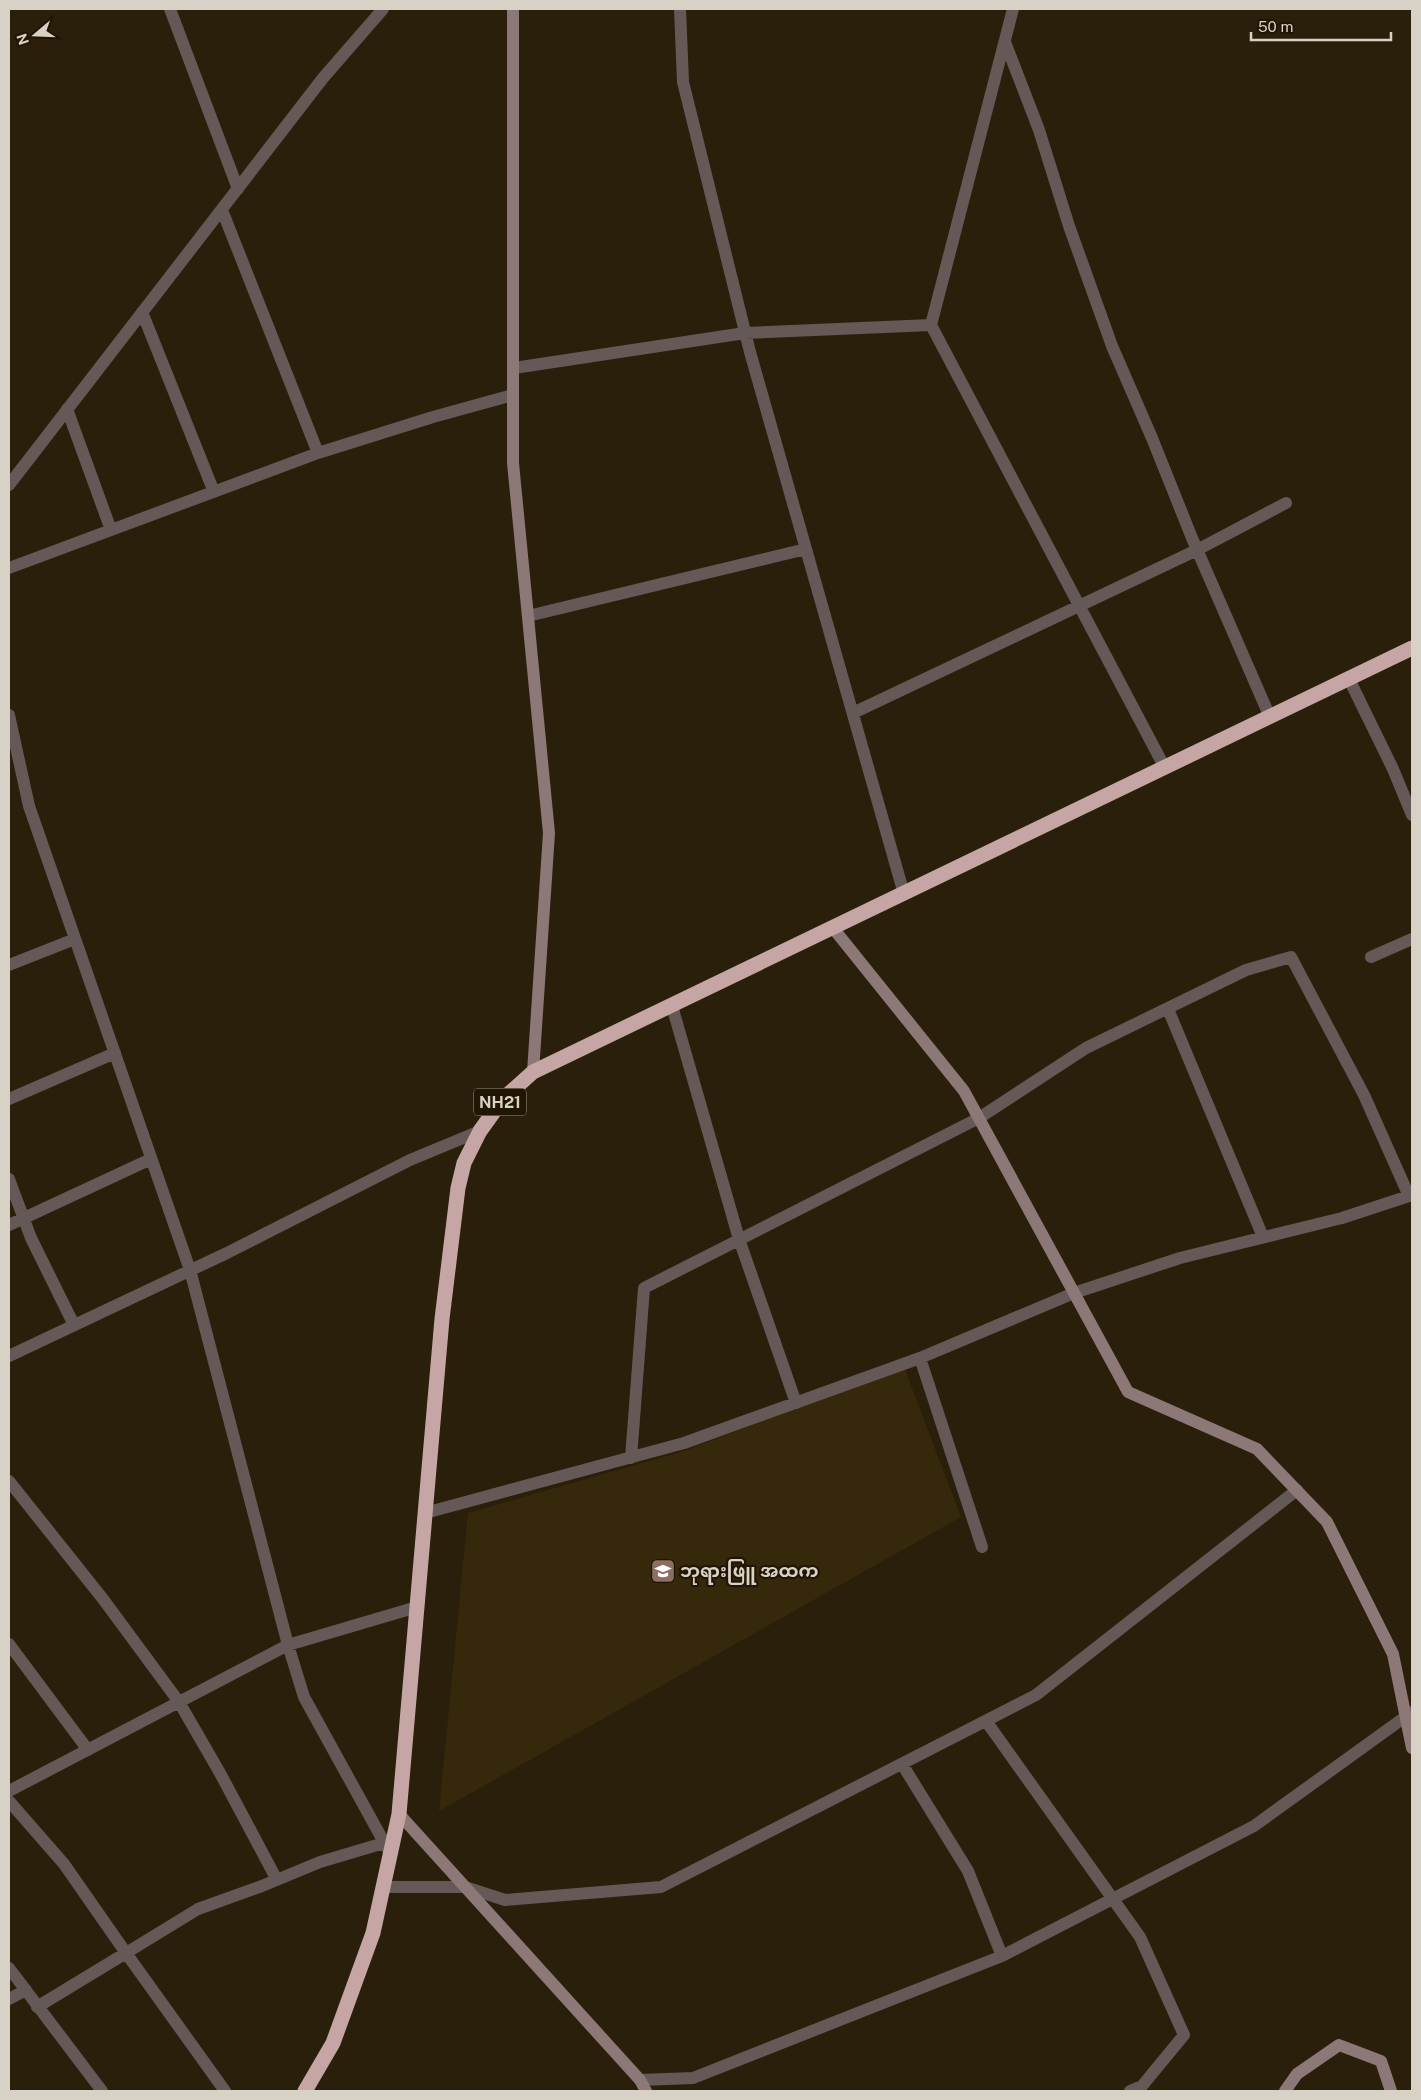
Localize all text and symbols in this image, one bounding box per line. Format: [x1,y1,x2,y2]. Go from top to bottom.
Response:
north arrow [10,10,60,60]
scale bar [1251,10,1391,42]
text: 50 m [1258,18,1293,35]
text: N [13,31,32,47]
road number: NH21 [474,1088,526,1116]
school or university icon: ဘုရားဖြူ အထက [650,1558,676,1584]
place label: ဘုရားဖြူ အထက [680,1559,819,1585]

